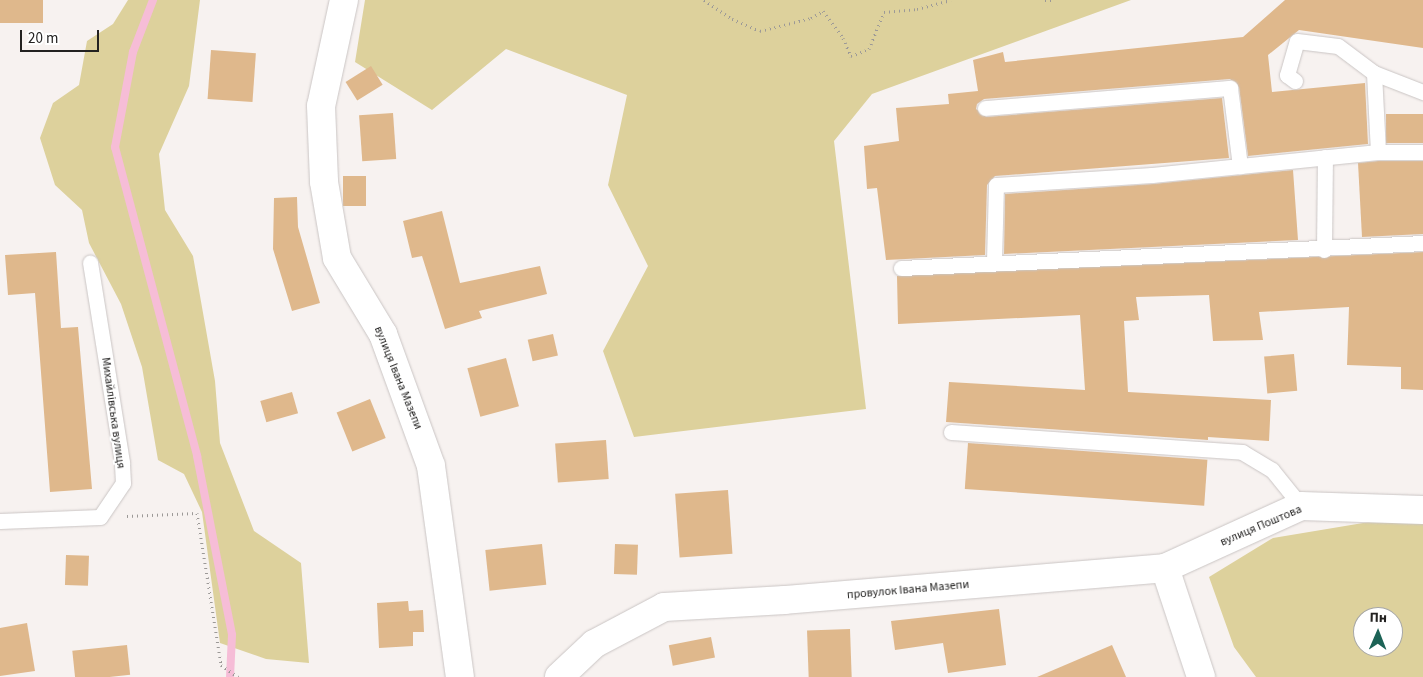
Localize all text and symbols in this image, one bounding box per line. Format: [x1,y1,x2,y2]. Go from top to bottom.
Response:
scale bar [22,20,101,52]
text: 20 m [28,28,58,49]
street label: вулиця Івана Мазепи [371,324,425,432]
street label: Михайлівська вулиця [98,356,128,470]
street label: вулиця Поштова [1218,502,1304,550]
street label: провулок Івана Мазепи [846,577,970,603]
north arrow [1353,607,1403,657]
text: Пн [1369,608,1387,628]

